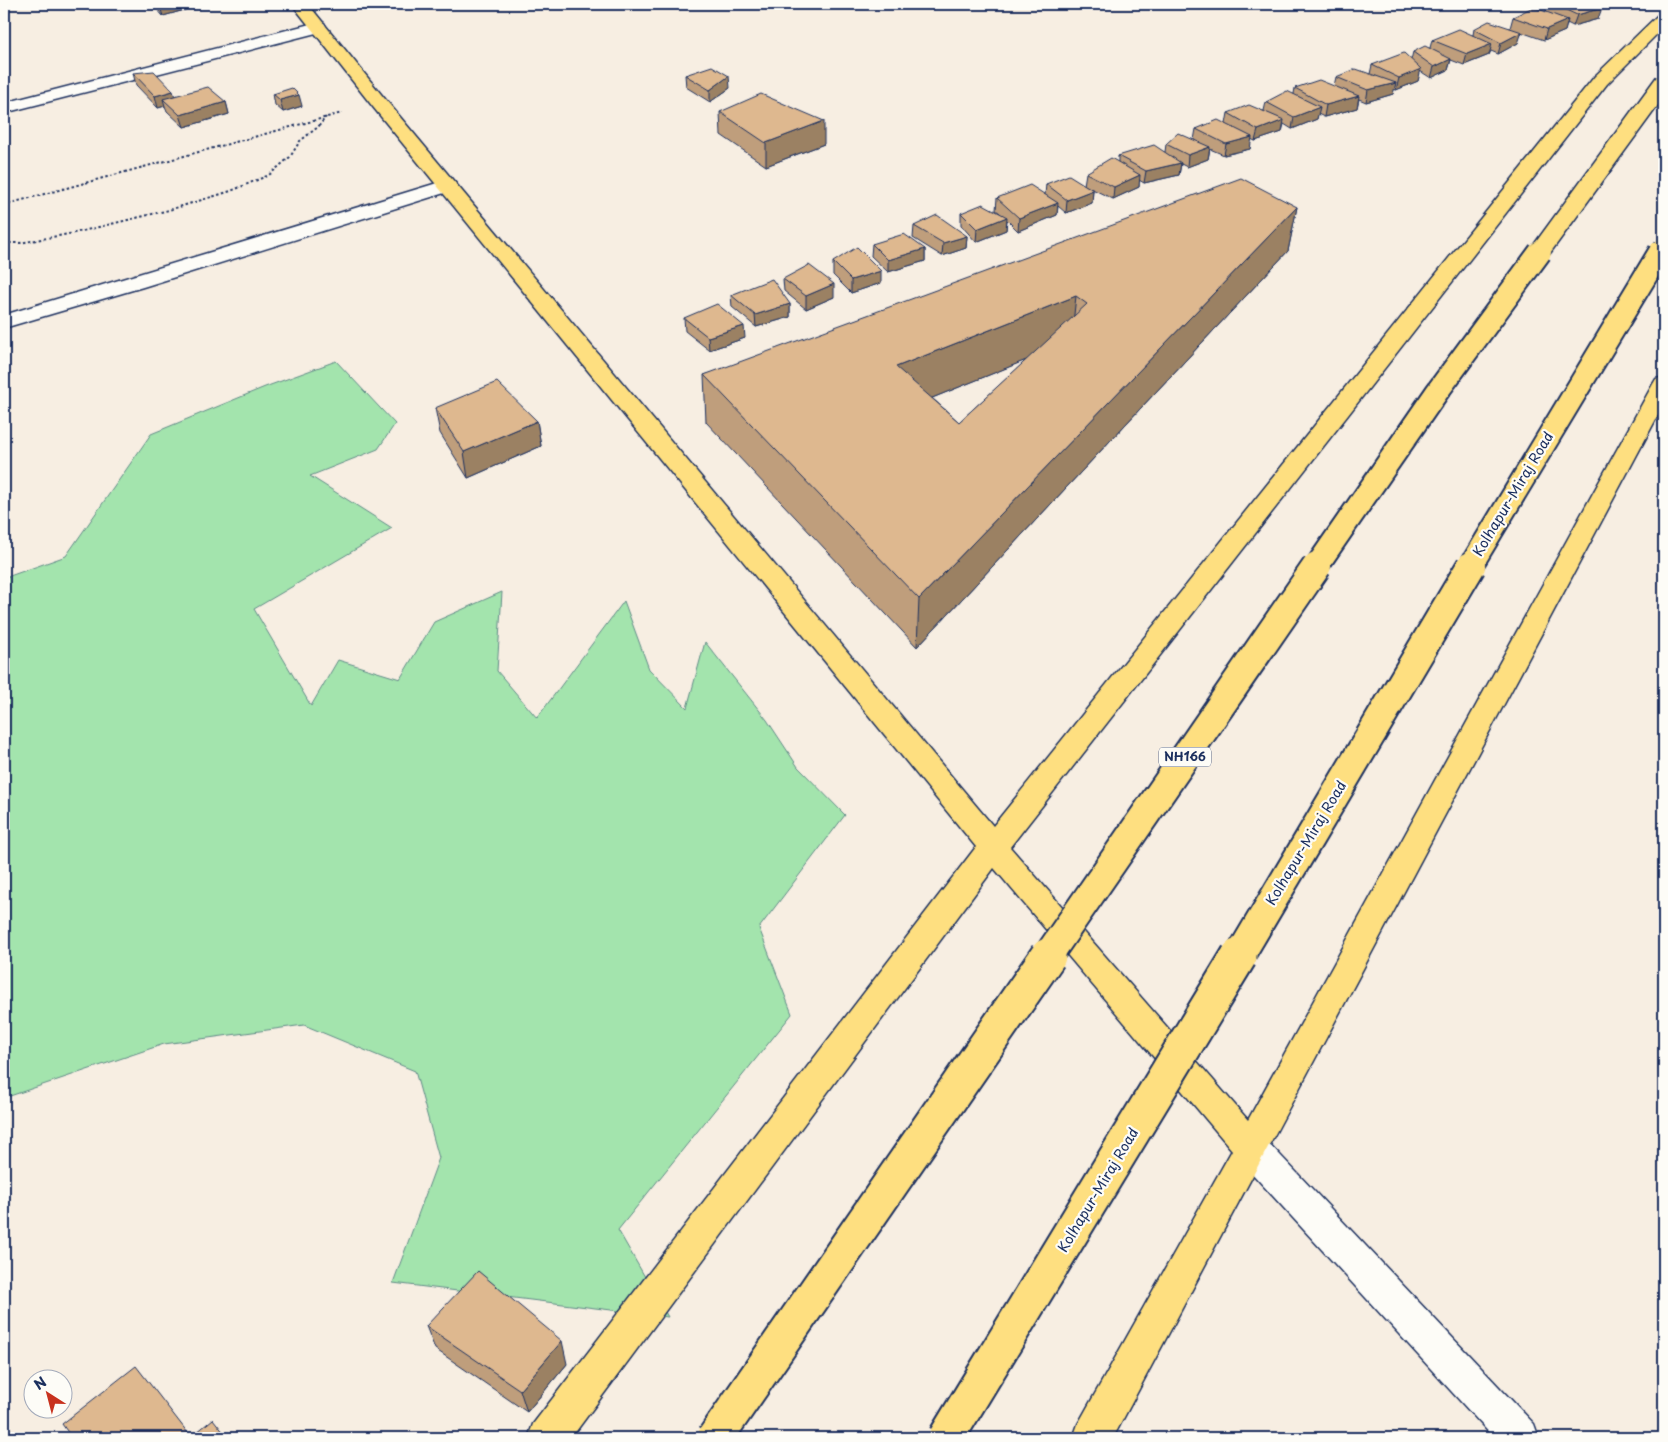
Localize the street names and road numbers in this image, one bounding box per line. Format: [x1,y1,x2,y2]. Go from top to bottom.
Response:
street label: Kolhapur-Miraj Road [1467,427,1558,560]
road number: NH166 [1159,748,1211,766]
street label: Kolhapur-Miraj Road [1260,776,1351,909]
street label: Kolhapur-Miraj Road [1052,1123,1143,1256]

